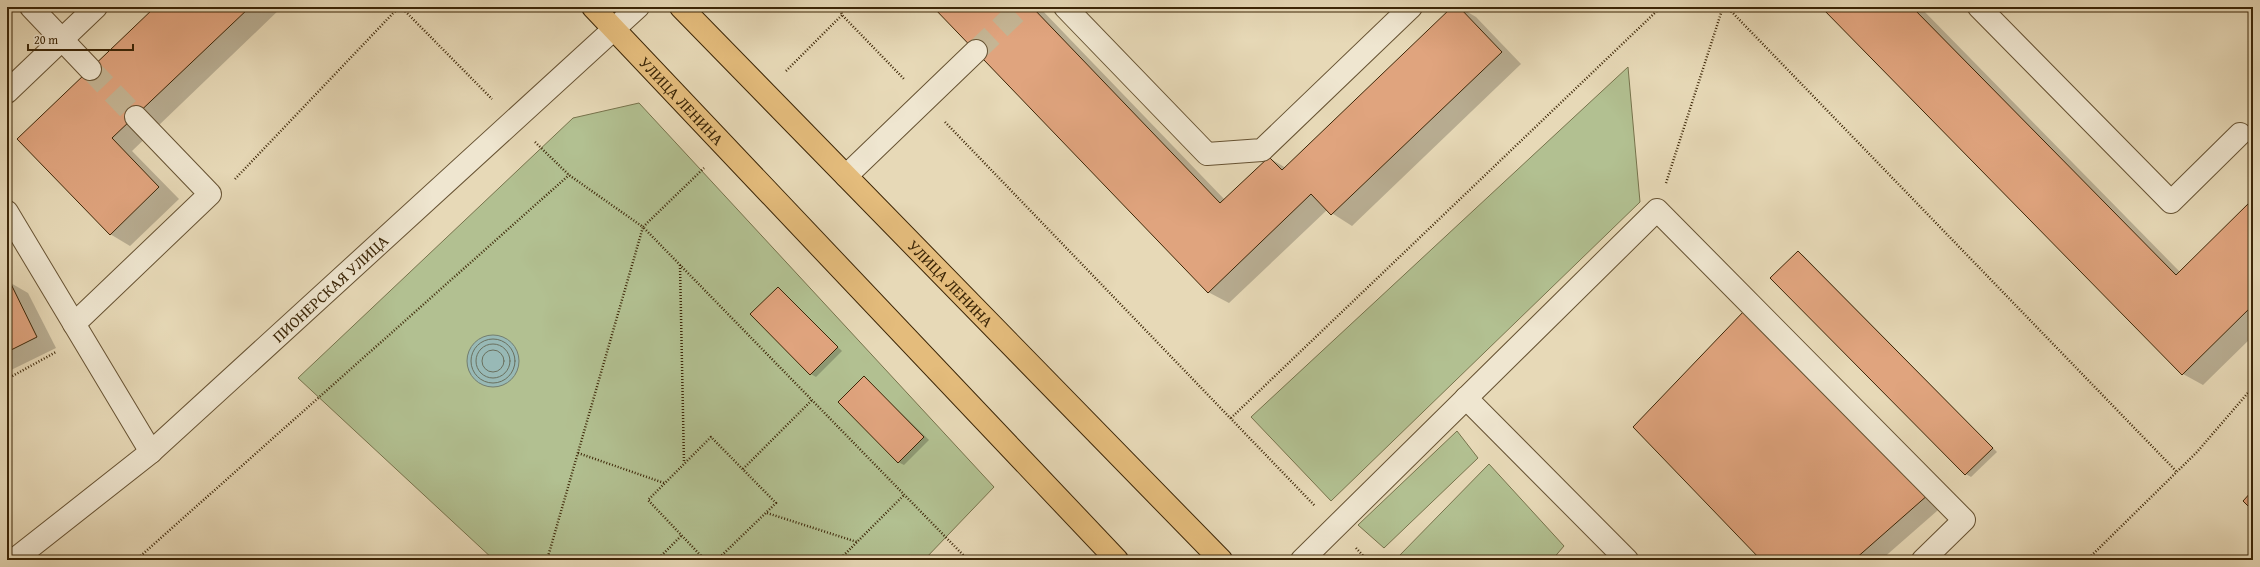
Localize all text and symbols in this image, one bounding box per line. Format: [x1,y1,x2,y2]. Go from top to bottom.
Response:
scale bar [28,26,133,52]
text: 20 m [34,31,58,48]
street label: УЛИЦА ЛЕНИНА [634,51,730,151]
street label: ПИОНЕРСКАЯ УЛИЦА [267,229,394,348]
street label: УЛИЦА ЛЕНИНА [902,234,999,333]

